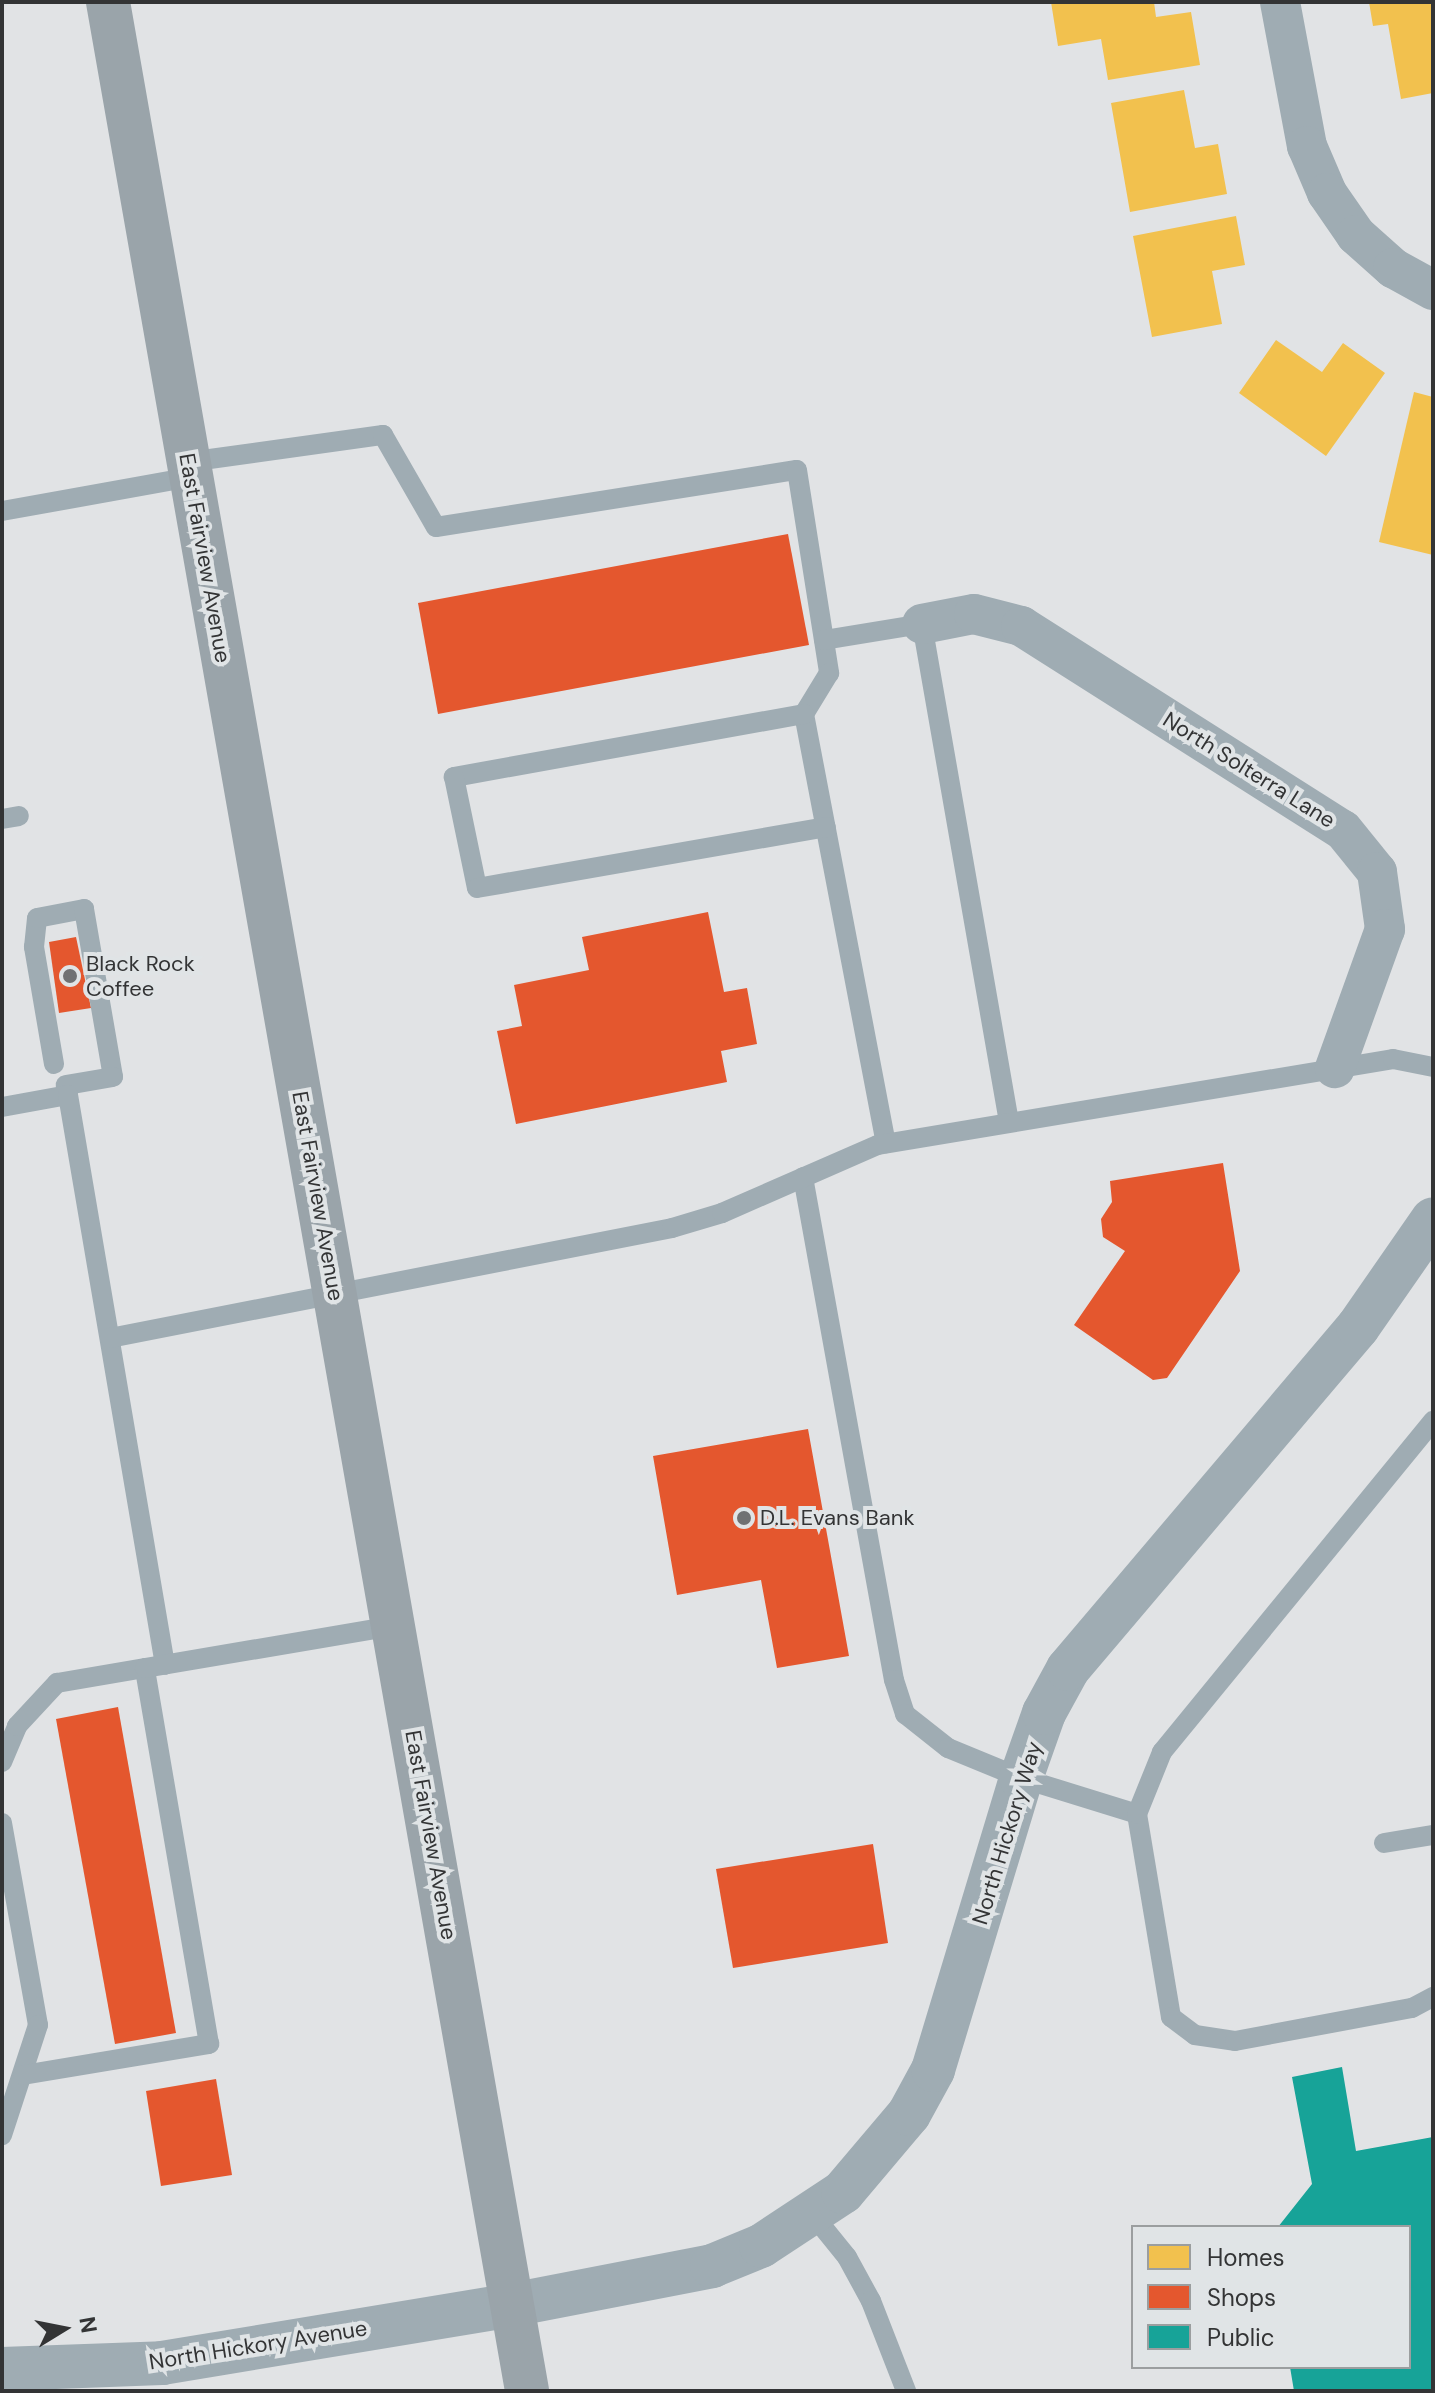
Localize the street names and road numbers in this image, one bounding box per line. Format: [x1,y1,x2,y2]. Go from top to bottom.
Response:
street label: East Fairview Avenue [174,451,236,665]
street label: North Solterra Lane [1158,706,1340,834]
street label: East Fairview Avenue [287,1089,349,1303]
street label: East Fairview Avenue [400,1728,462,1942]
street label: North Hickory Way [967,1738,1047,1928]
street label: North Hickory Avenue [147,2315,369,2375]

